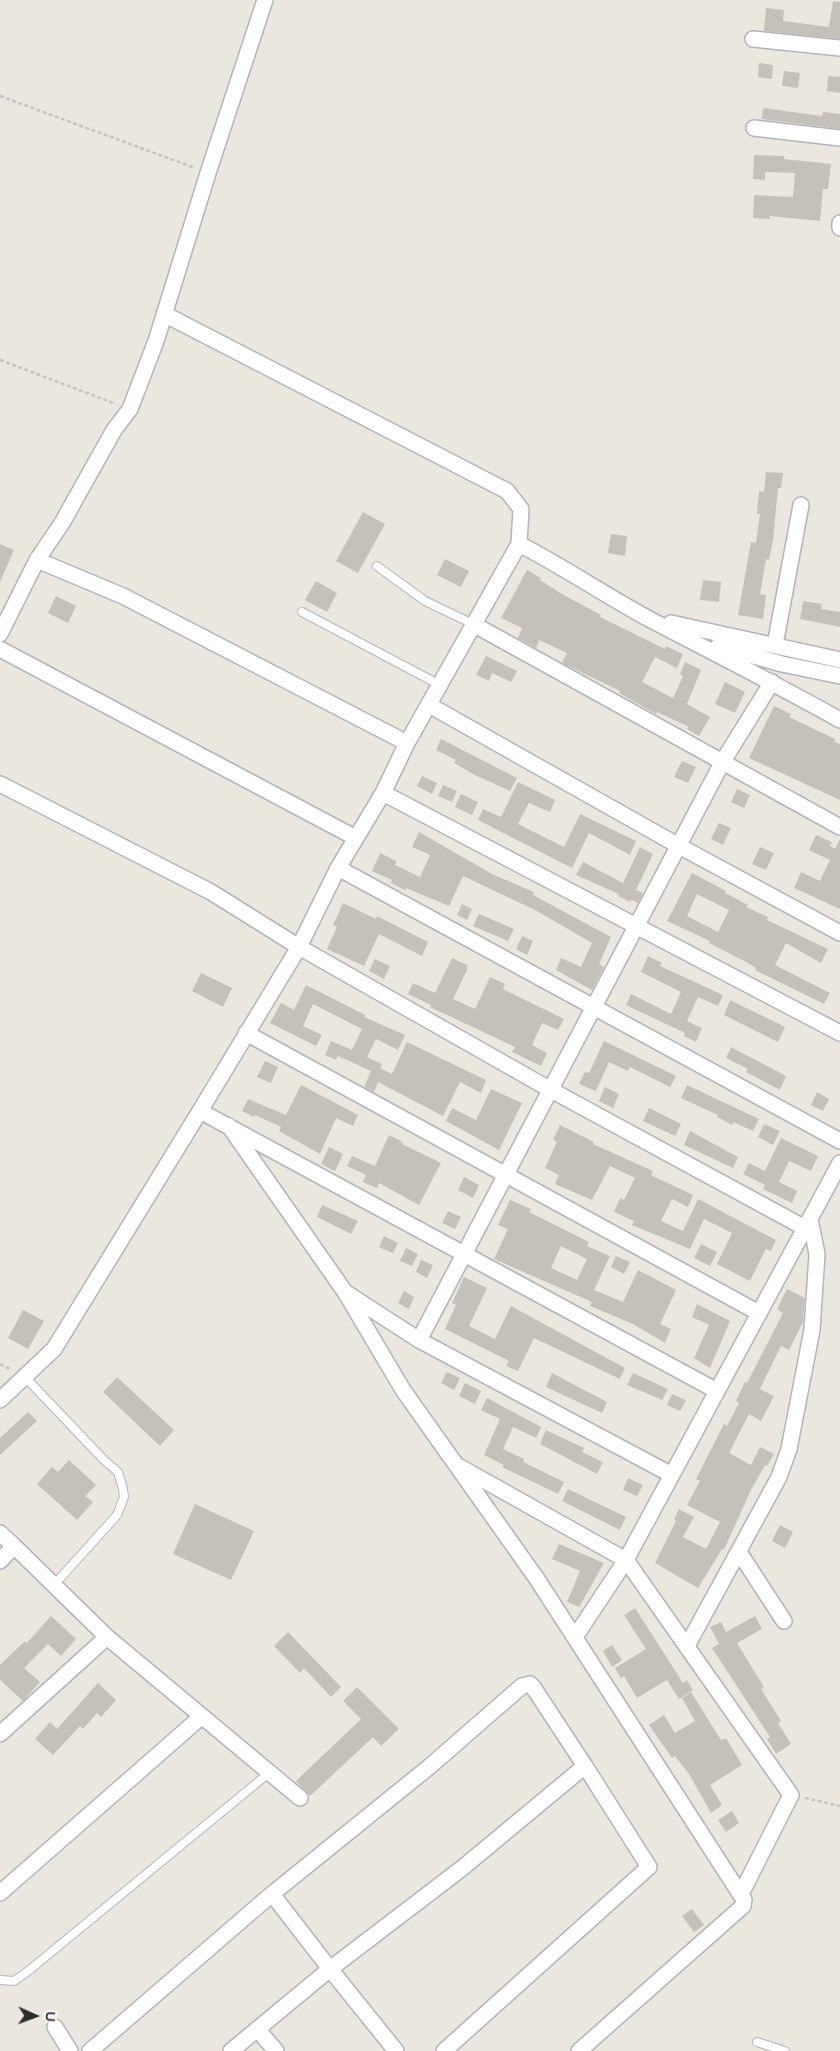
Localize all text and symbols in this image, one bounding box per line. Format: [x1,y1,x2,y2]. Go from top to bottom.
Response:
north arrow [10,1991,60,2041]
text: U [42,2011,59,2022]

